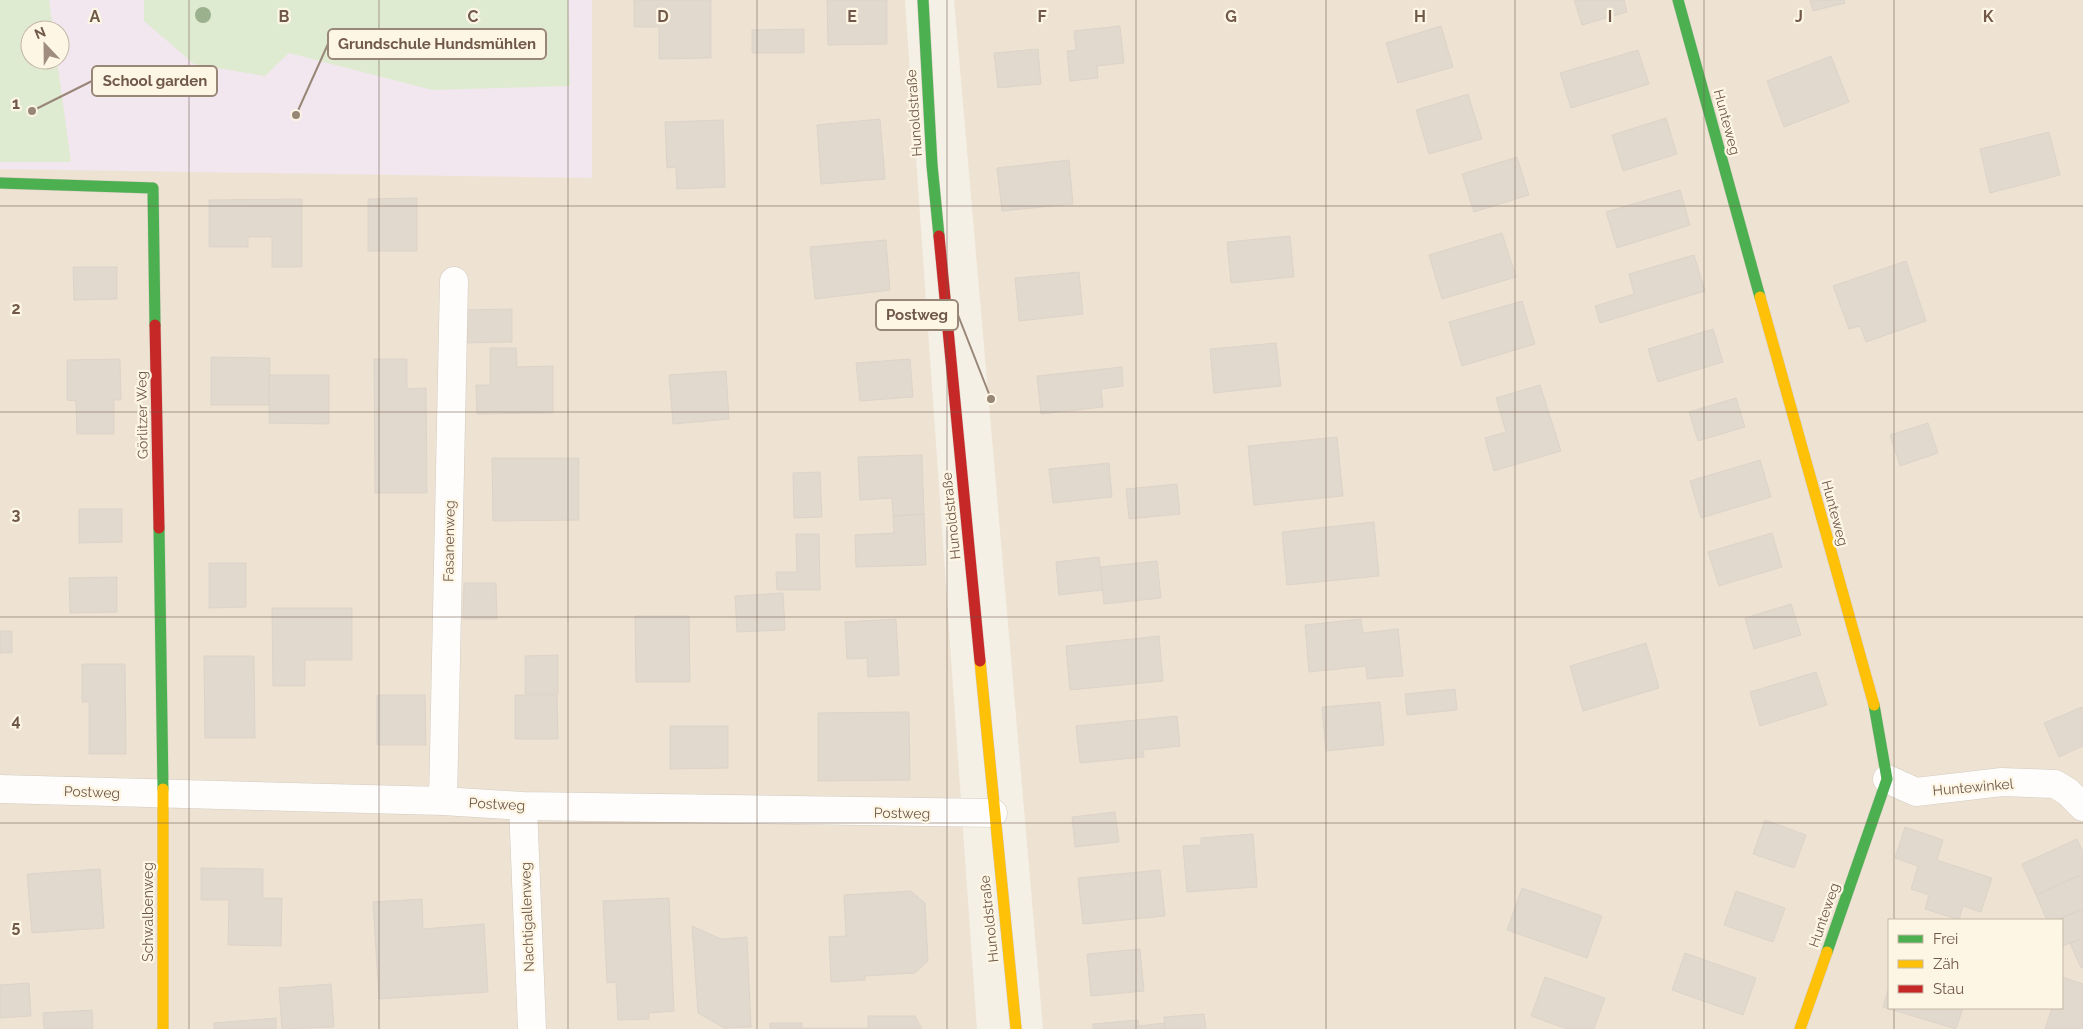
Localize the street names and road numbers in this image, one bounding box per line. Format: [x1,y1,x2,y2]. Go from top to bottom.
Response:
street label: Hunoldstraße [903,69,925,157]
street label: Hunteweg [1711,87,1743,157]
street label: Görlitzer Weg [133,371,151,459]
street label: Hunoldstraße [938,472,964,560]
street label: Hunteweg [1819,478,1851,548]
street label: Fasanenweg [440,500,458,582]
street label: Huntewinkel [1932,775,2014,798]
street label: Postweg [64,783,120,801]
street label: Postweg [468,795,526,813]
street label: Postweg [874,805,930,821]
street label: Schwalbenweg [140,862,156,962]
street label: Nachtigallenweg [517,862,537,972]
street label: Hunoldstraße [976,875,1002,963]
street label: Hunteweg [1805,881,1843,949]

